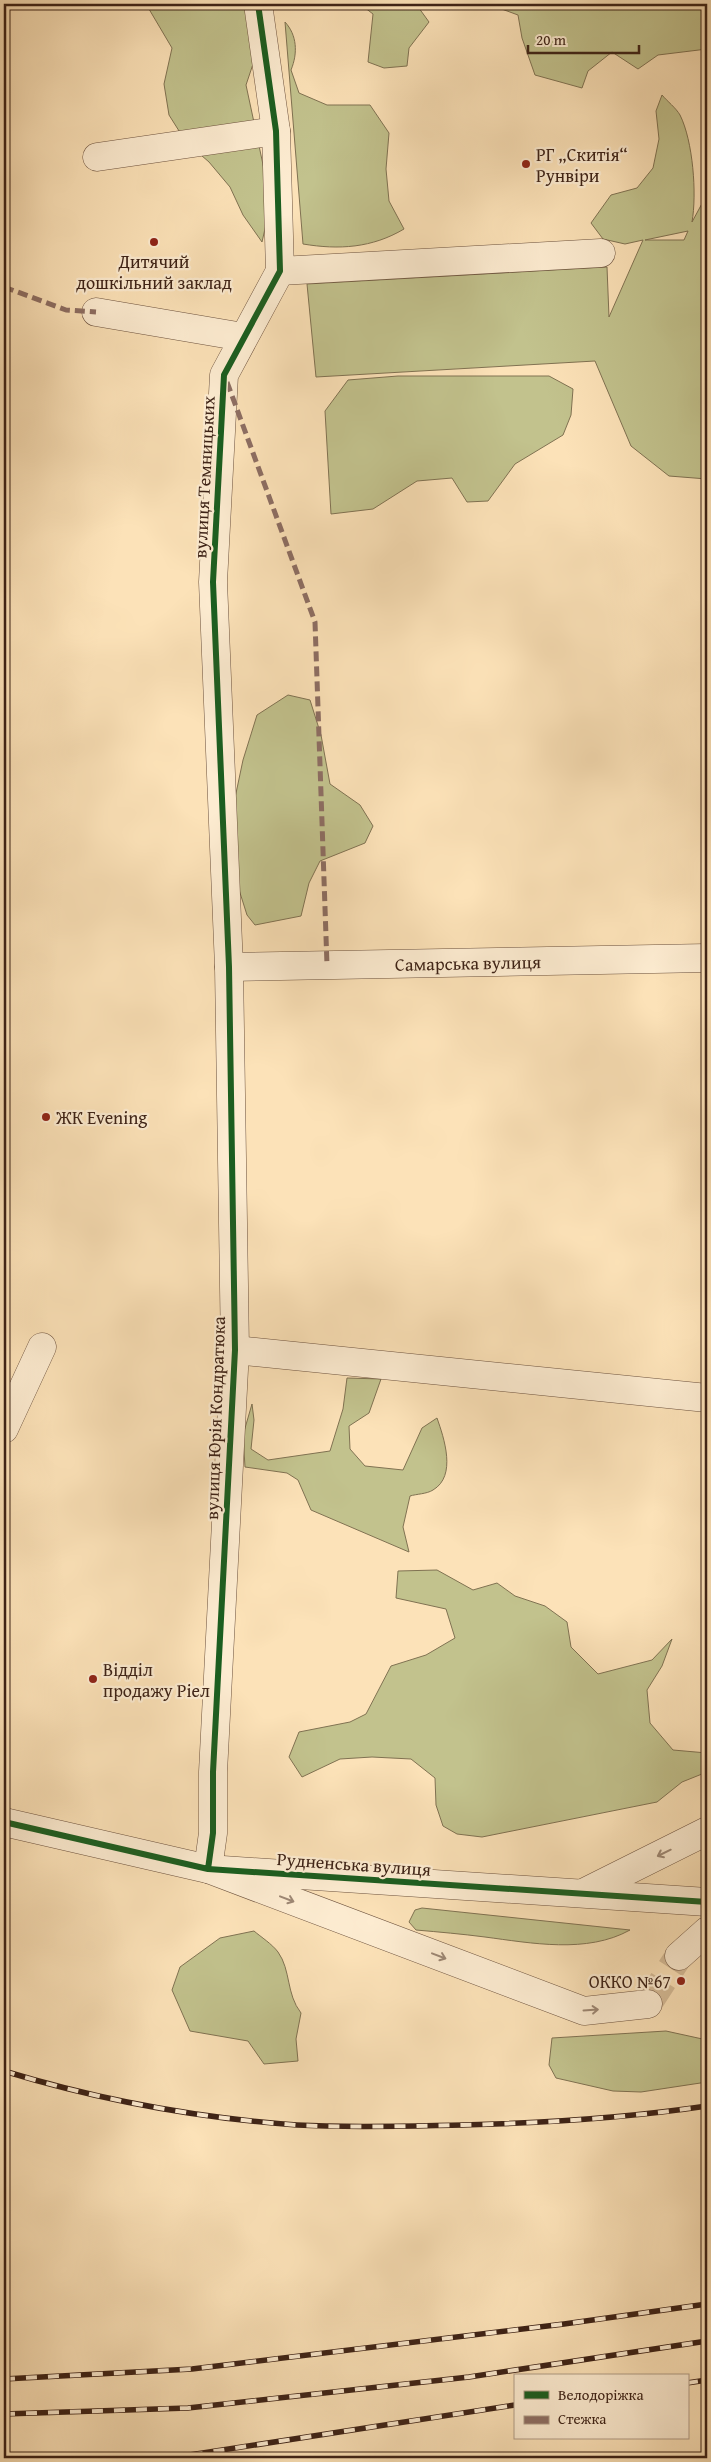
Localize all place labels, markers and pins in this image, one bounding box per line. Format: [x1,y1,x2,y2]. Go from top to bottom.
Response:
place label: РГ „Скитія“ Рунвіри [536,141,628,189]
marker: РГ „Скитія“ Рунвіри [520,158,532,170]
marker: Дитячий дошкільний заклад [148,236,160,248]
place label: Дитячий дошкільний заклад [76,248,232,296]
place label: ЖК Evening [55,1104,147,1131]
marker: ЖК Evening [40,1111,52,1123]
place label: Відділ продажу Ріел [103,1656,210,1704]
marker: Відділ продажу Ріел [87,1673,99,1685]
place label: ОККО №67 [589,1968,671,1995]
marker: ОККО №67 [675,1975,687,1987]

